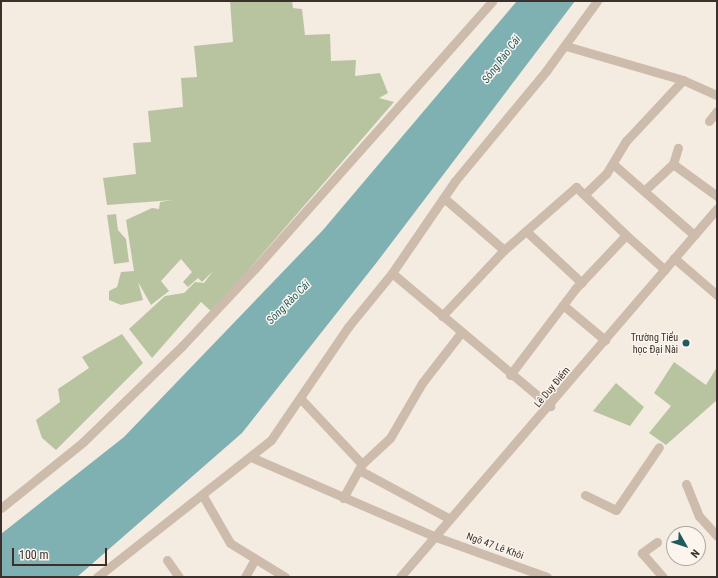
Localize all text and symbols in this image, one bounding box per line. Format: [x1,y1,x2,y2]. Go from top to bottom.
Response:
water label: Sông Rào Cái [480,34,524,86]
water label: Sông Rào Cái [265,279,313,327]
place label: Trường Tiểu học Đại Nài [630,331,678,354]
marker: Trường Tiểu học Đại Nài [681,338,691,348]
street label: Lê Duy Điếm [532,364,572,410]
north arrow [666,526,706,566]
street label: Ngõ 47 Lê Khôi [465,530,525,562]
scale bar [14,540,109,566]
text: N [688,547,702,560]
text: 100 m [19,548,49,562]

